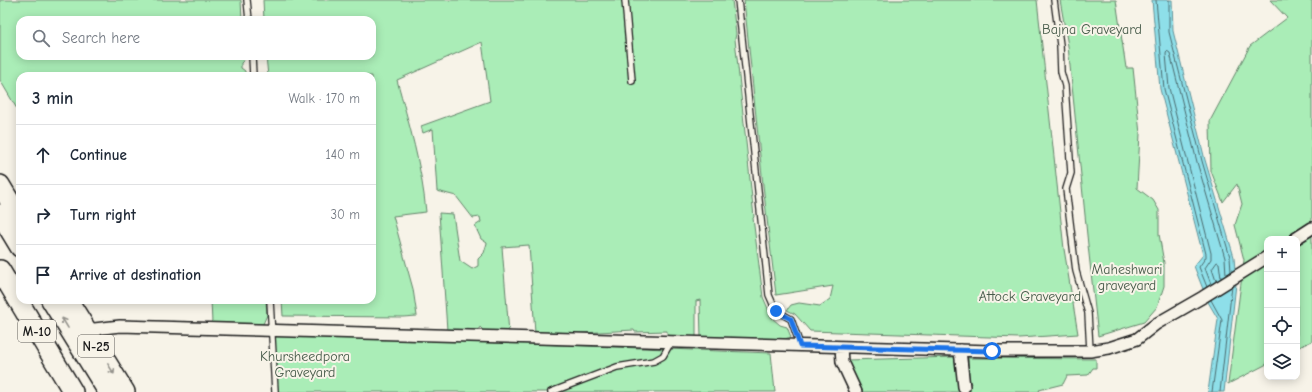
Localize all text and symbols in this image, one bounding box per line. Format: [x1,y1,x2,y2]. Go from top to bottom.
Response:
search box [16,16,376,60]
park label: Bajna Graveyard [1042,21,1142,38]
icon: search [30,27,52,49]
text: Search here [62,29,140,47]
text: 3 min [32,89,73,108]
text: Walk · 170 m [288,91,360,106]
icon: ahead [32,144,54,166]
text: Continue [70,146,127,164]
text: 140 m [326,147,360,162]
icon: right [32,204,54,226]
text: Turn right [70,206,136,224]
text: 30 m [330,207,360,222]
map controls [1264,236,1300,380]
button: + [1264,236,1300,272]
park label: Maheshwari graveyard [1092,261,1162,294]
icon: arrive [32,264,54,286]
text: Arrive at destination [70,266,201,284]
button: − [1264,272,1300,308]
park label: Attock Graveyard [979,288,1081,305]
route end [767,302,785,320]
button: locate [1264,308,1300,344]
one-way arrow [61,317,69,329]
road number: M-10 [18,320,56,342]
road number: N-25 [78,335,114,357]
route start [983,342,1001,360]
button: layers [1264,344,1300,380]
park label: Khursheedpora Graveyard [260,348,350,381]
one-way arrow [107,363,115,375]

